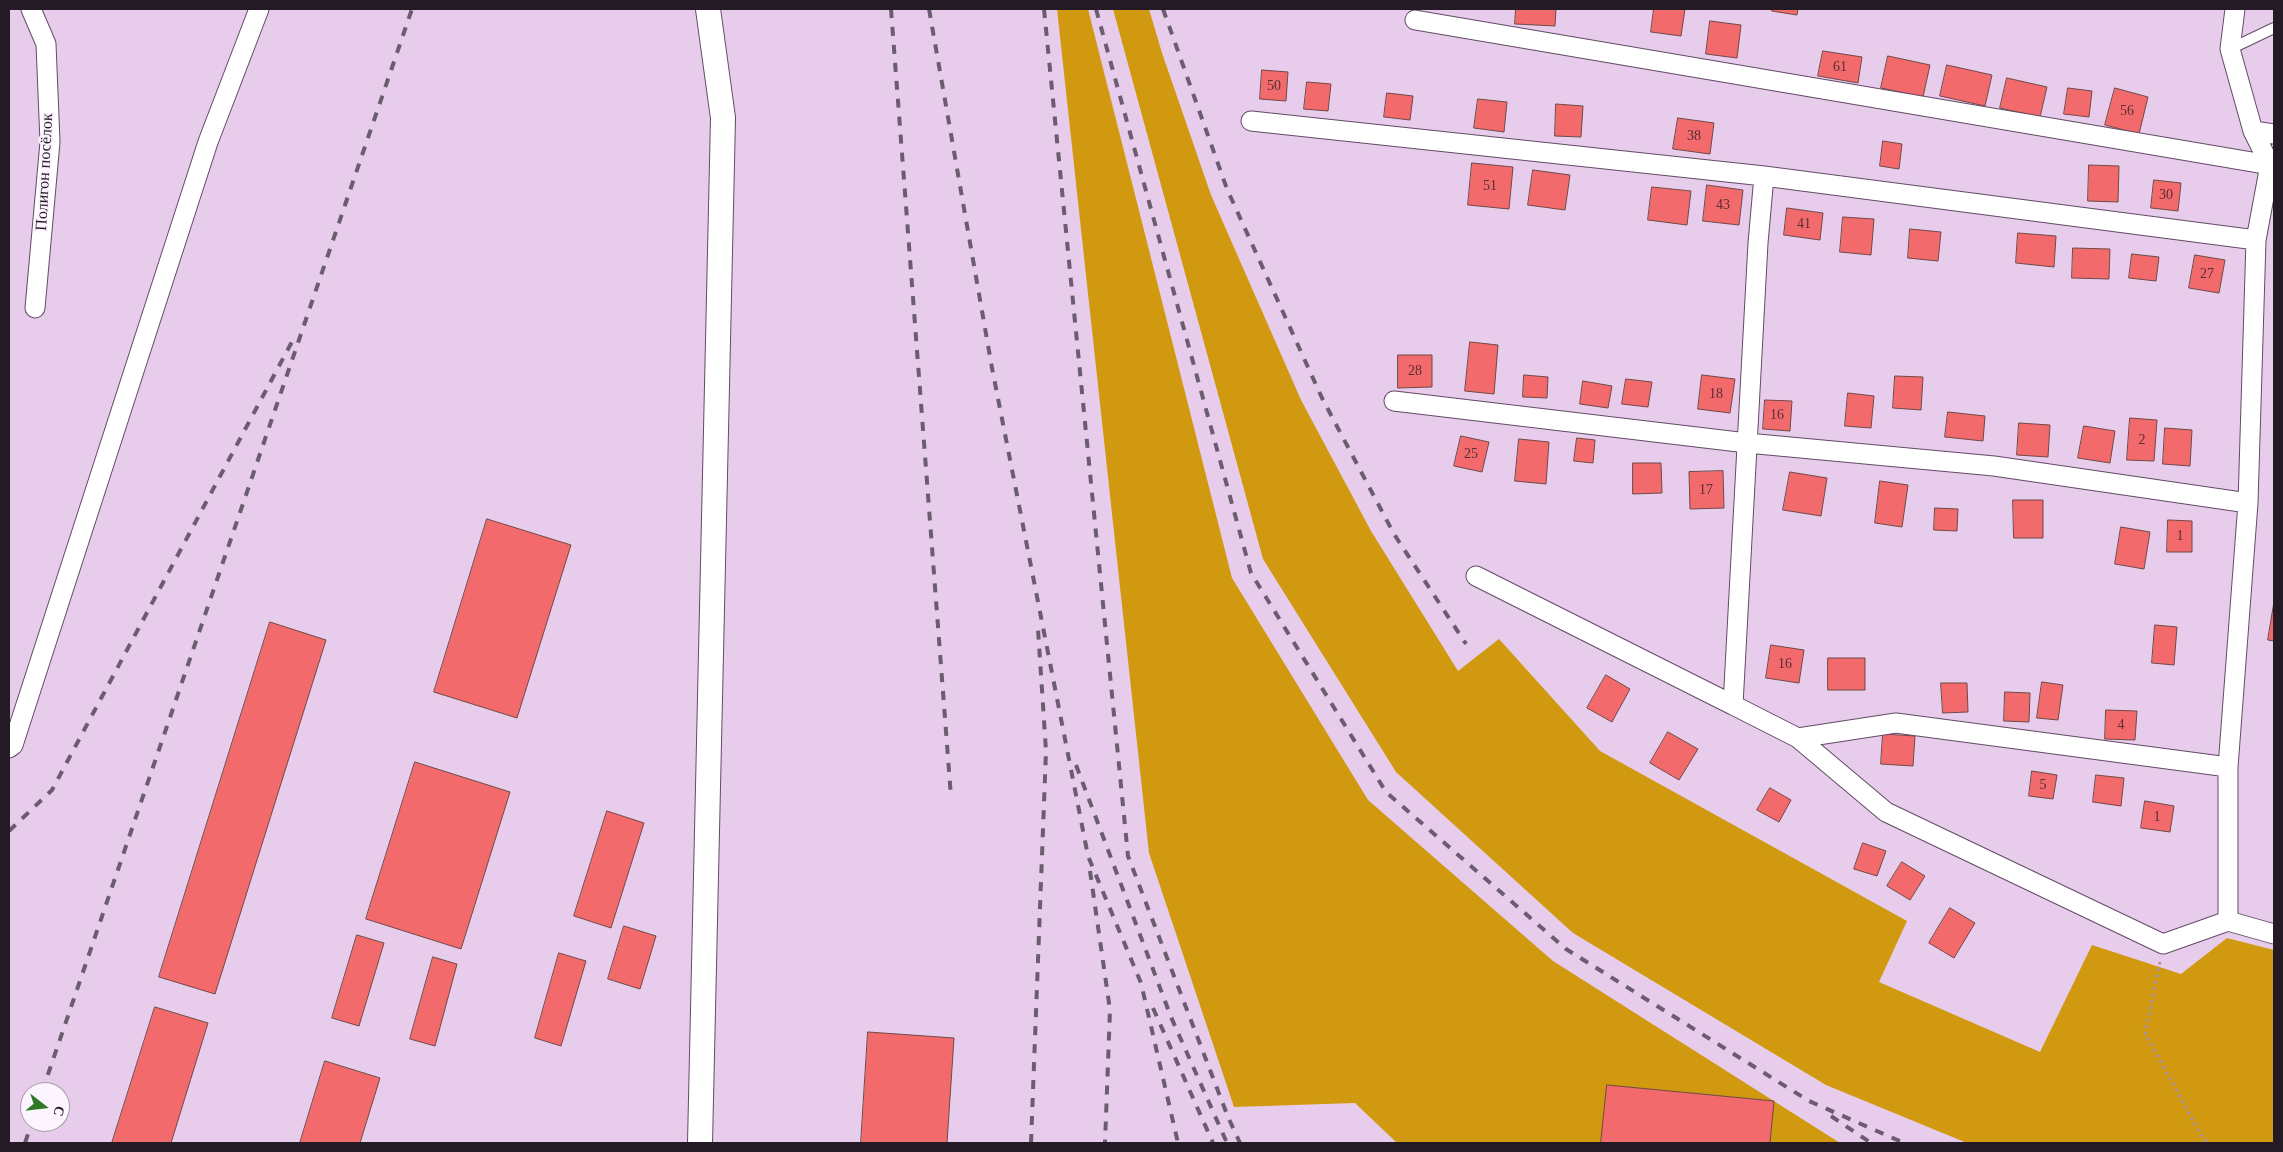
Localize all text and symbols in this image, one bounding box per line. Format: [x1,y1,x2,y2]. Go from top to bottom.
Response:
house number: 61 [1833,59,1847,75]
house number: 50 [1267,78,1281,94]
house number: 56 [2120,103,2134,119]
street label: Полигон посёлок [32,113,58,231]
house number: 38 [1687,128,1701,144]
house number: 51 [1483,178,1497,194]
house number: 30 [2159,187,2173,203]
house number: 43 [1716,197,1730,213]
house number: 41 [1797,216,1811,232]
house number: 27 [2200,266,2214,282]
house number: 28 [1408,363,1422,379]
house number: 18 [1709,386,1723,402]
house number: 16 [1770,407,1784,423]
house number: 2 [2138,432,2146,448]
house number: 25 [1464,446,1478,462]
house number: 17 [1699,482,1713,498]
house number: 1 [2176,528,2184,544]
house number: 16 [1778,656,1792,672]
house number: 4 [2118,717,2124,733]
house number: 5 [2040,777,2046,793]
house number: 1 [2154,809,2160,825]
north arrow [20,1082,70,1132]
text: С [50,1104,68,1118]

